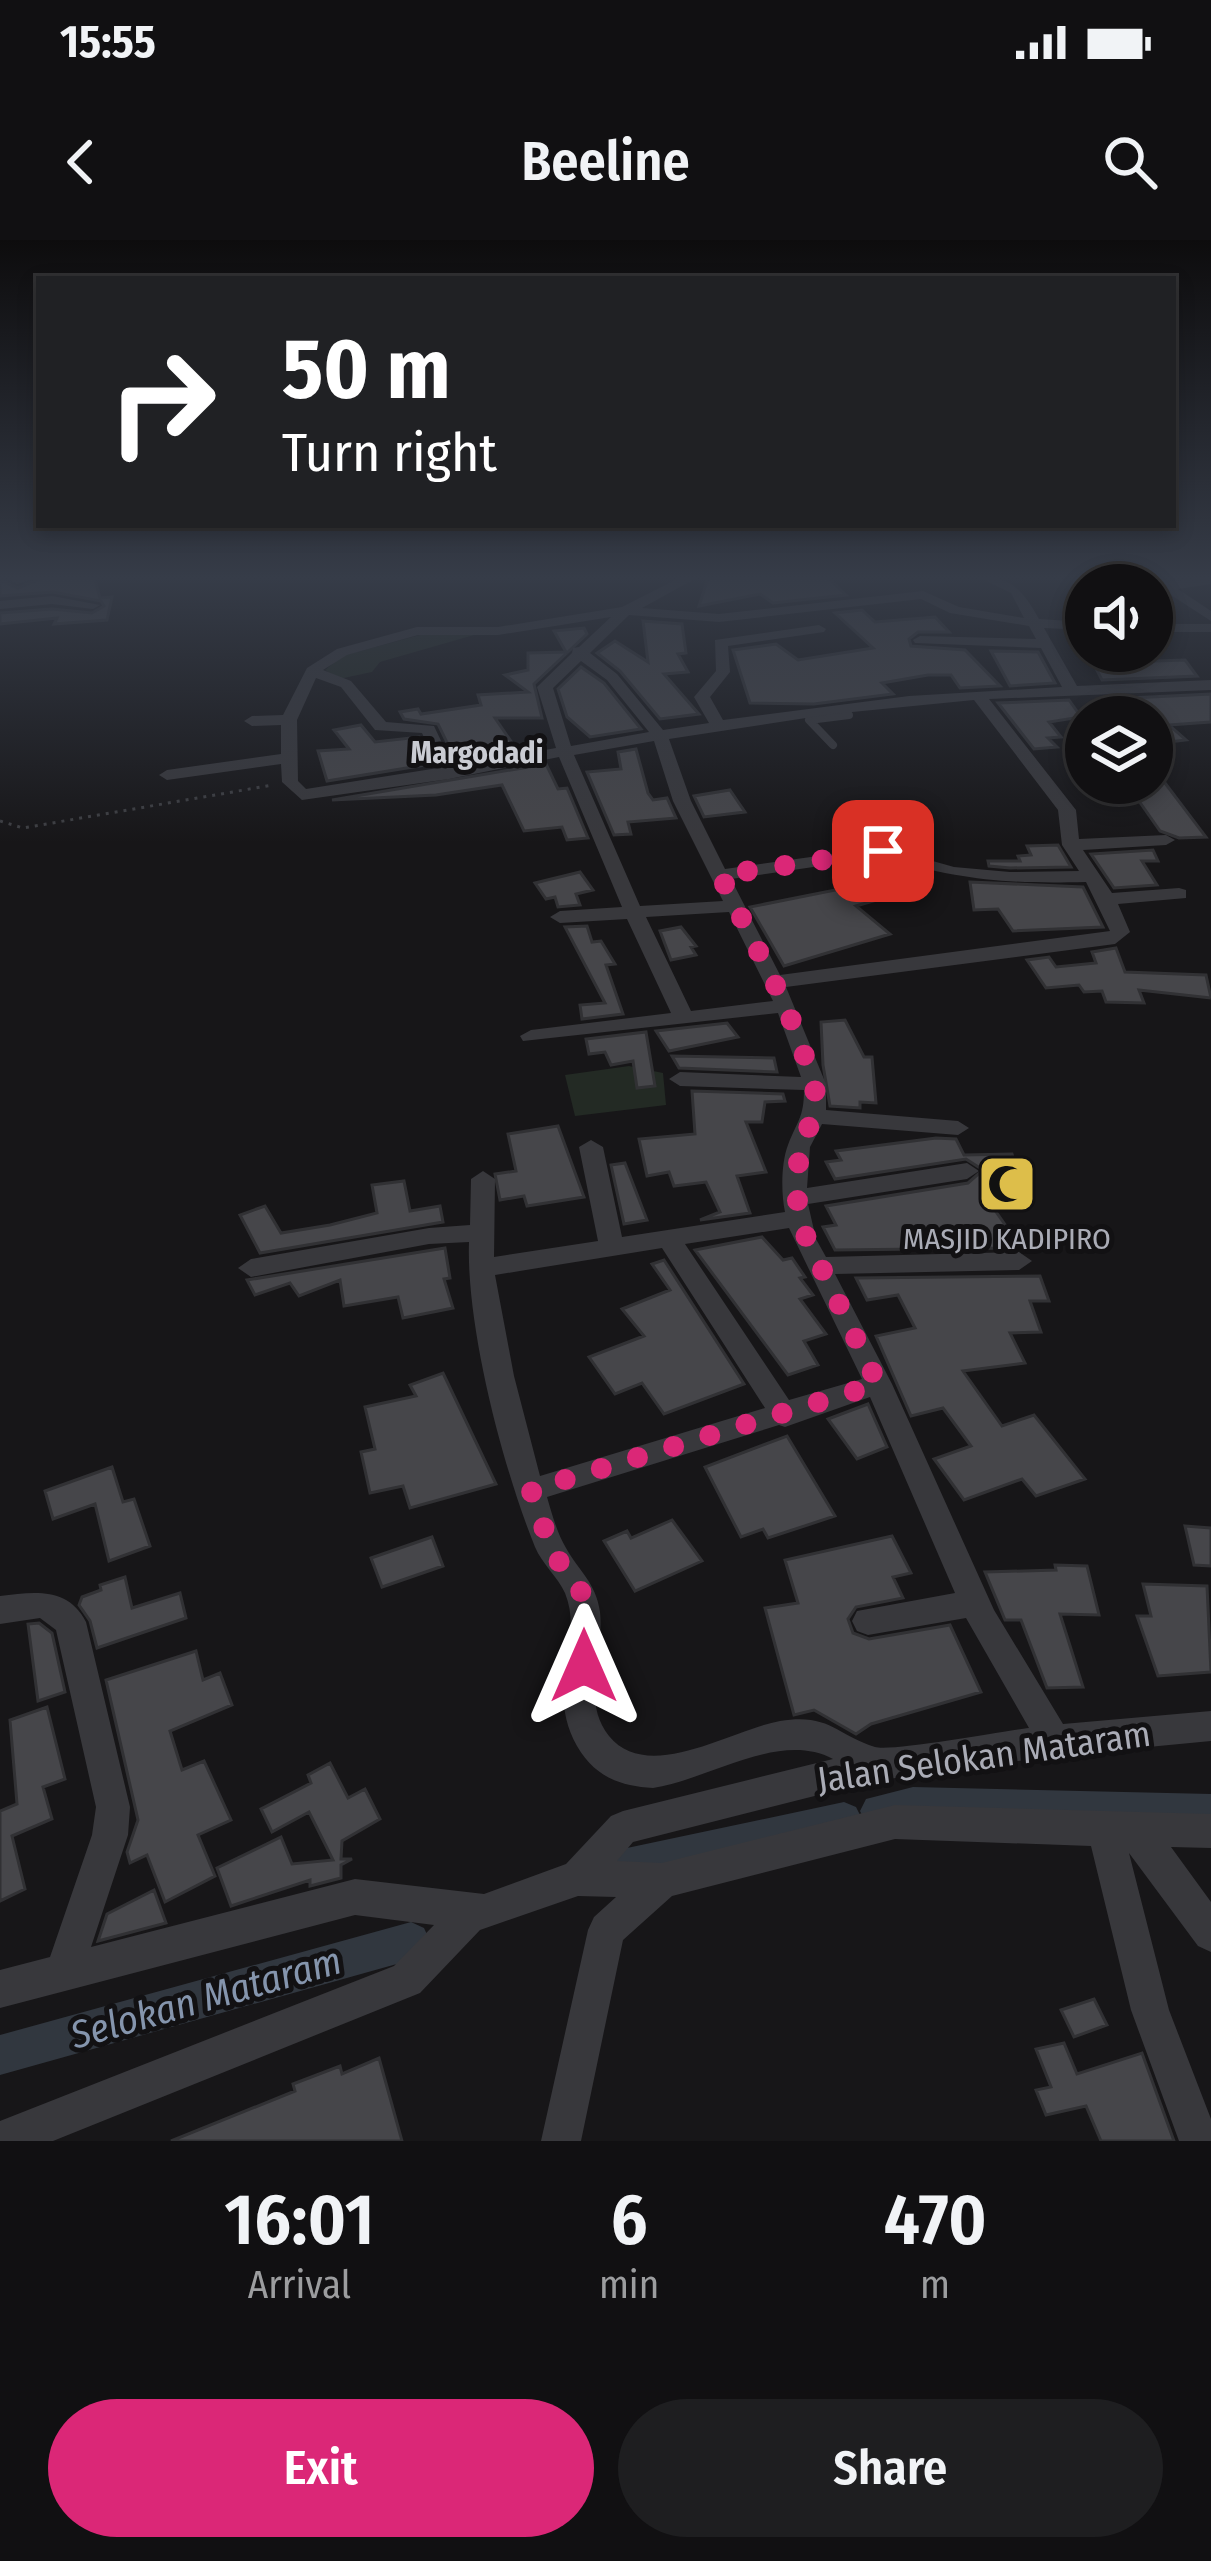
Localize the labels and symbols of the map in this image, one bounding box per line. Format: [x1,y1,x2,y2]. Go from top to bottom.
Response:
district label: Margodadi [411,735,543,771]
pin [832,800,934,902]
mosque icon: MASJID KADIPIRO [976,1153,1038,1215]
place label: MASJID KADIPIRO [903,1221,1111,1257]
position arrow [521,1603,647,1729]
street label: Jalan Selokan Mataram [815,1712,1153,1802]
water label: Selokan Mataram [64,1937,347,2059]

